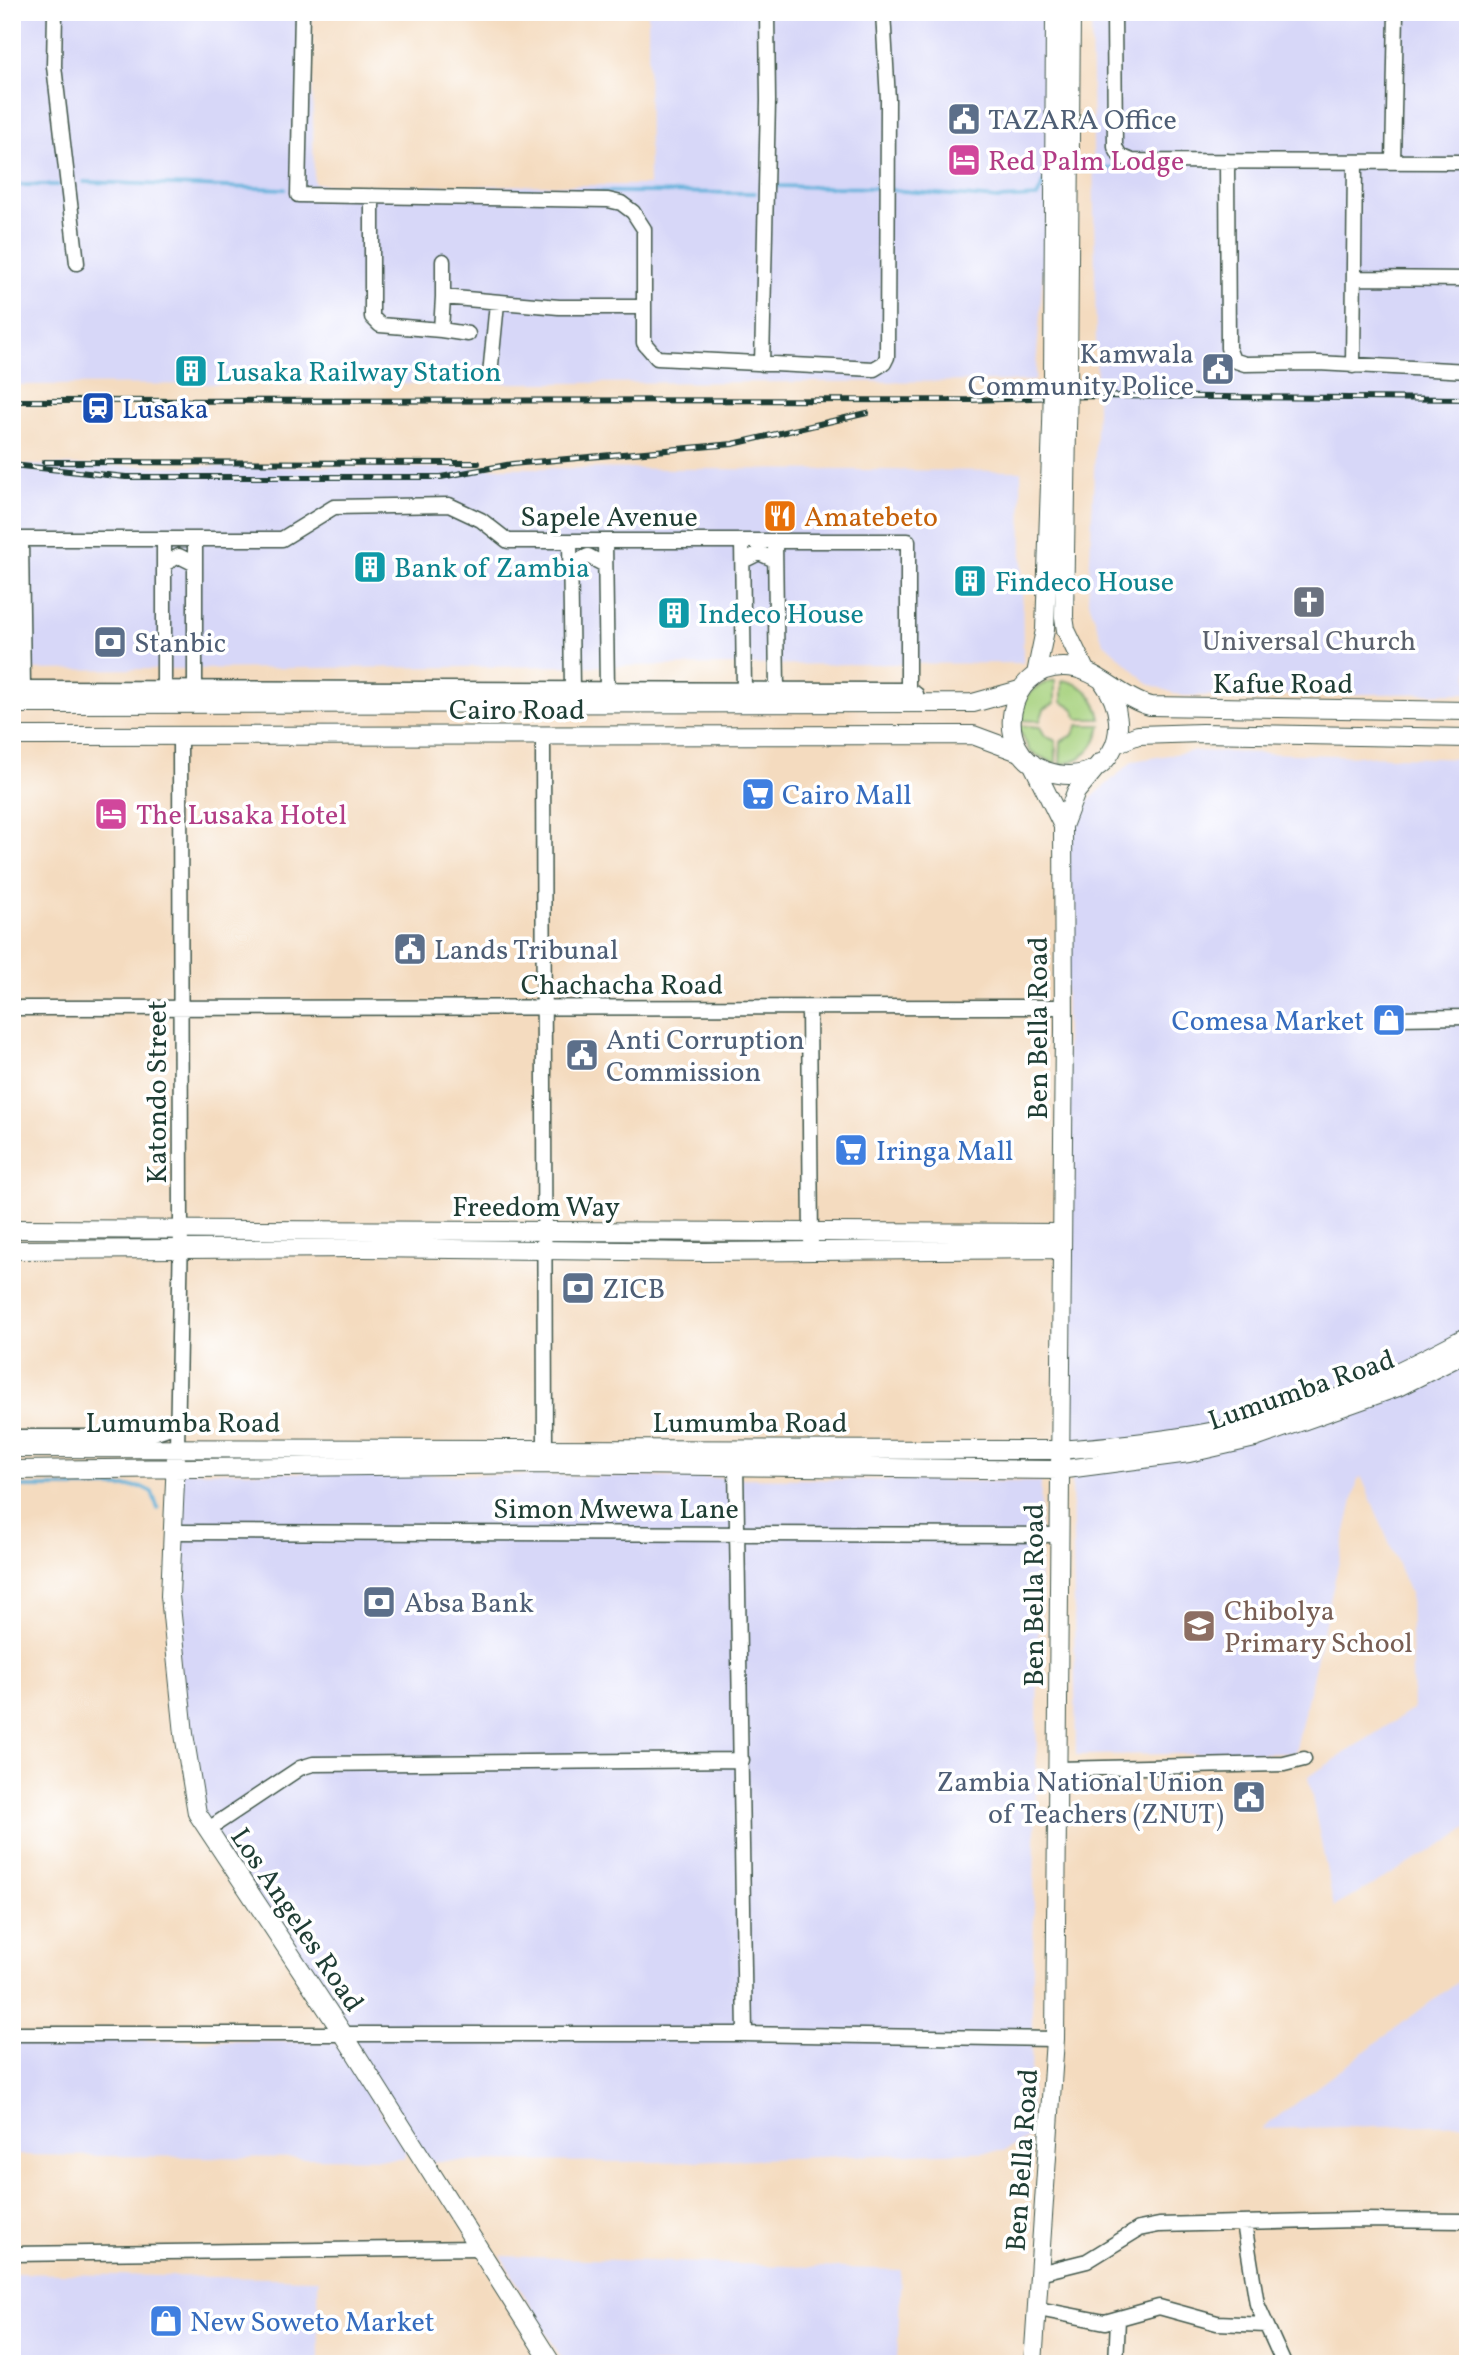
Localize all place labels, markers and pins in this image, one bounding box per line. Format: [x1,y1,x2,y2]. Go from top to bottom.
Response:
public building icon: TAZARA Office [945,100,983,138]
place label: TAZARA Office [988,102,1177,141]
hotel icon: Red Palm Lodge [945,141,983,179]
place label: Red Palm Lodge [988,143,1184,182]
place label: Kamwala Community Police [968,336,1194,407]
public building icon: Kamwala Community Police [1199,350,1237,388]
building icon: Lusaka Railway Station [172,352,210,390]
place label: Lusaka Railway Station [216,354,501,393]
station icon: Lusaka [79,389,117,427]
place label: Lusaka [122,391,209,430]
restaurant icon: Amatebeto [761,497,799,535]
place label: Amatebeto [804,499,938,538]
building icon: Bank of Zambia [351,548,389,586]
place label: Bank of Zambia [394,550,590,589]
building icon: Findeco House [951,562,989,600]
place label: Findeco House [995,564,1174,603]
church icon: Universal Church [1290,583,1328,621]
building icon: Indeco House [655,594,693,632]
place label: Indeco House [698,596,864,635]
bank icon: Stanbic [91,623,129,661]
place label: Universal Church [1202,623,1416,662]
place label: Stanbic [134,625,226,664]
supermarket icon: Cairo Mall [739,775,777,813]
place label: Cairo Mall [782,777,912,816]
hotel icon: The Lusaka Hotel [92,795,130,833]
place label: The Lusaka Hotel [136,797,347,836]
public building icon: Lands Tribunal [391,930,429,968]
place label: Lands Tribunal [434,932,618,971]
shop icon: Comesa Market [1370,1001,1408,1039]
place label: Comesa Market [1172,1003,1364,1042]
place label: Anti Corruption Commission [606,1022,805,1093]
public building icon: Anti Corruption Commission [563,1036,601,1074]
supermarket icon: Iringa Mall [832,1131,870,1169]
place label: Iringa Mall [876,1133,1013,1172]
bank icon: ZICB [559,1269,597,1307]
place label: ZICB [602,1271,665,1310]
bank icon: Absa Bank [360,1583,398,1621]
place label: Absa Bank [404,1585,534,1624]
place label: Chibolya Primary School [1224,1593,1413,1664]
school or university icon: Chibolya Primary School [1180,1607,1218,1645]
place label: Zambia National Union of Teachers (ZNUT) [937,1764,1224,1835]
public building icon: Zambia National Union of Teachers (ZNUT) [1230,1778,1268,1816]
shop icon: New Soweto Market [147,2302,185,2340]
place label: New Soweto Market [190,2304,435,2343]

